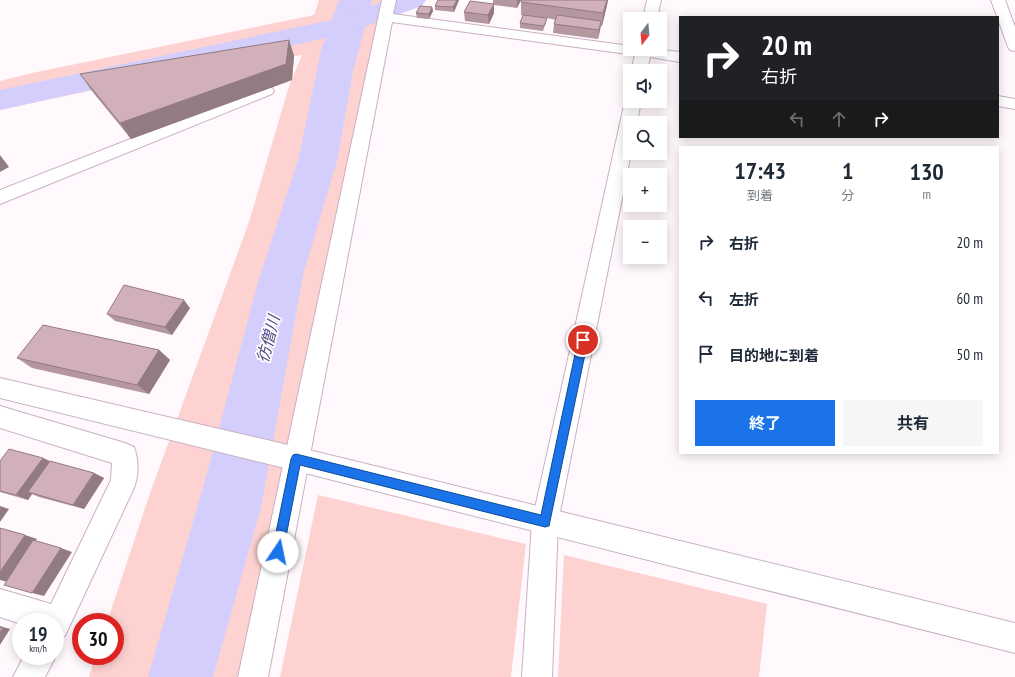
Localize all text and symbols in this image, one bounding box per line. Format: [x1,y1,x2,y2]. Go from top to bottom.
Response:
north arrow [623,12,667,56]
map controls [623,12,667,264]
text: 20 m [761,26,812,63]
icon: right [695,32,747,84]
button: sound [623,64,667,108]
text: 右折 [761,65,797,88]
icon: left [786,108,808,130]
icon: ahead [828,108,850,130]
icon: right [870,108,892,130]
button: search [623,116,667,160]
text: 17:43 [734,155,786,186]
text: 1 [842,155,853,186]
text: 130 [909,156,944,187]
button: + [623,168,667,212]
text: m [922,186,931,203]
text: 到着 [747,187,773,204]
text: 分 [841,187,854,204]
button: − [623,220,667,264]
icon: right [695,231,717,253]
text: 20 m [957,233,983,252]
text: 右折 [729,234,759,253]
icon: left [695,287,717,309]
text: 60 m [957,289,983,308]
text: 左折 [729,290,759,309]
water label: 彷僧川 [252,311,284,365]
pin [566,323,600,357]
icon: arrive [572,329,594,351]
icon: arrive [695,343,717,365]
text: 50 m [957,345,983,364]
text: 目的地に到着 [729,346,819,365]
button: 終了 [695,400,835,446]
button: 共有 [843,400,983,446]
position arrow [257,531,299,573]
speed limit sign: 30 [72,613,124,665]
text: 19 [28,621,48,647]
text: km/h [29,642,47,655]

